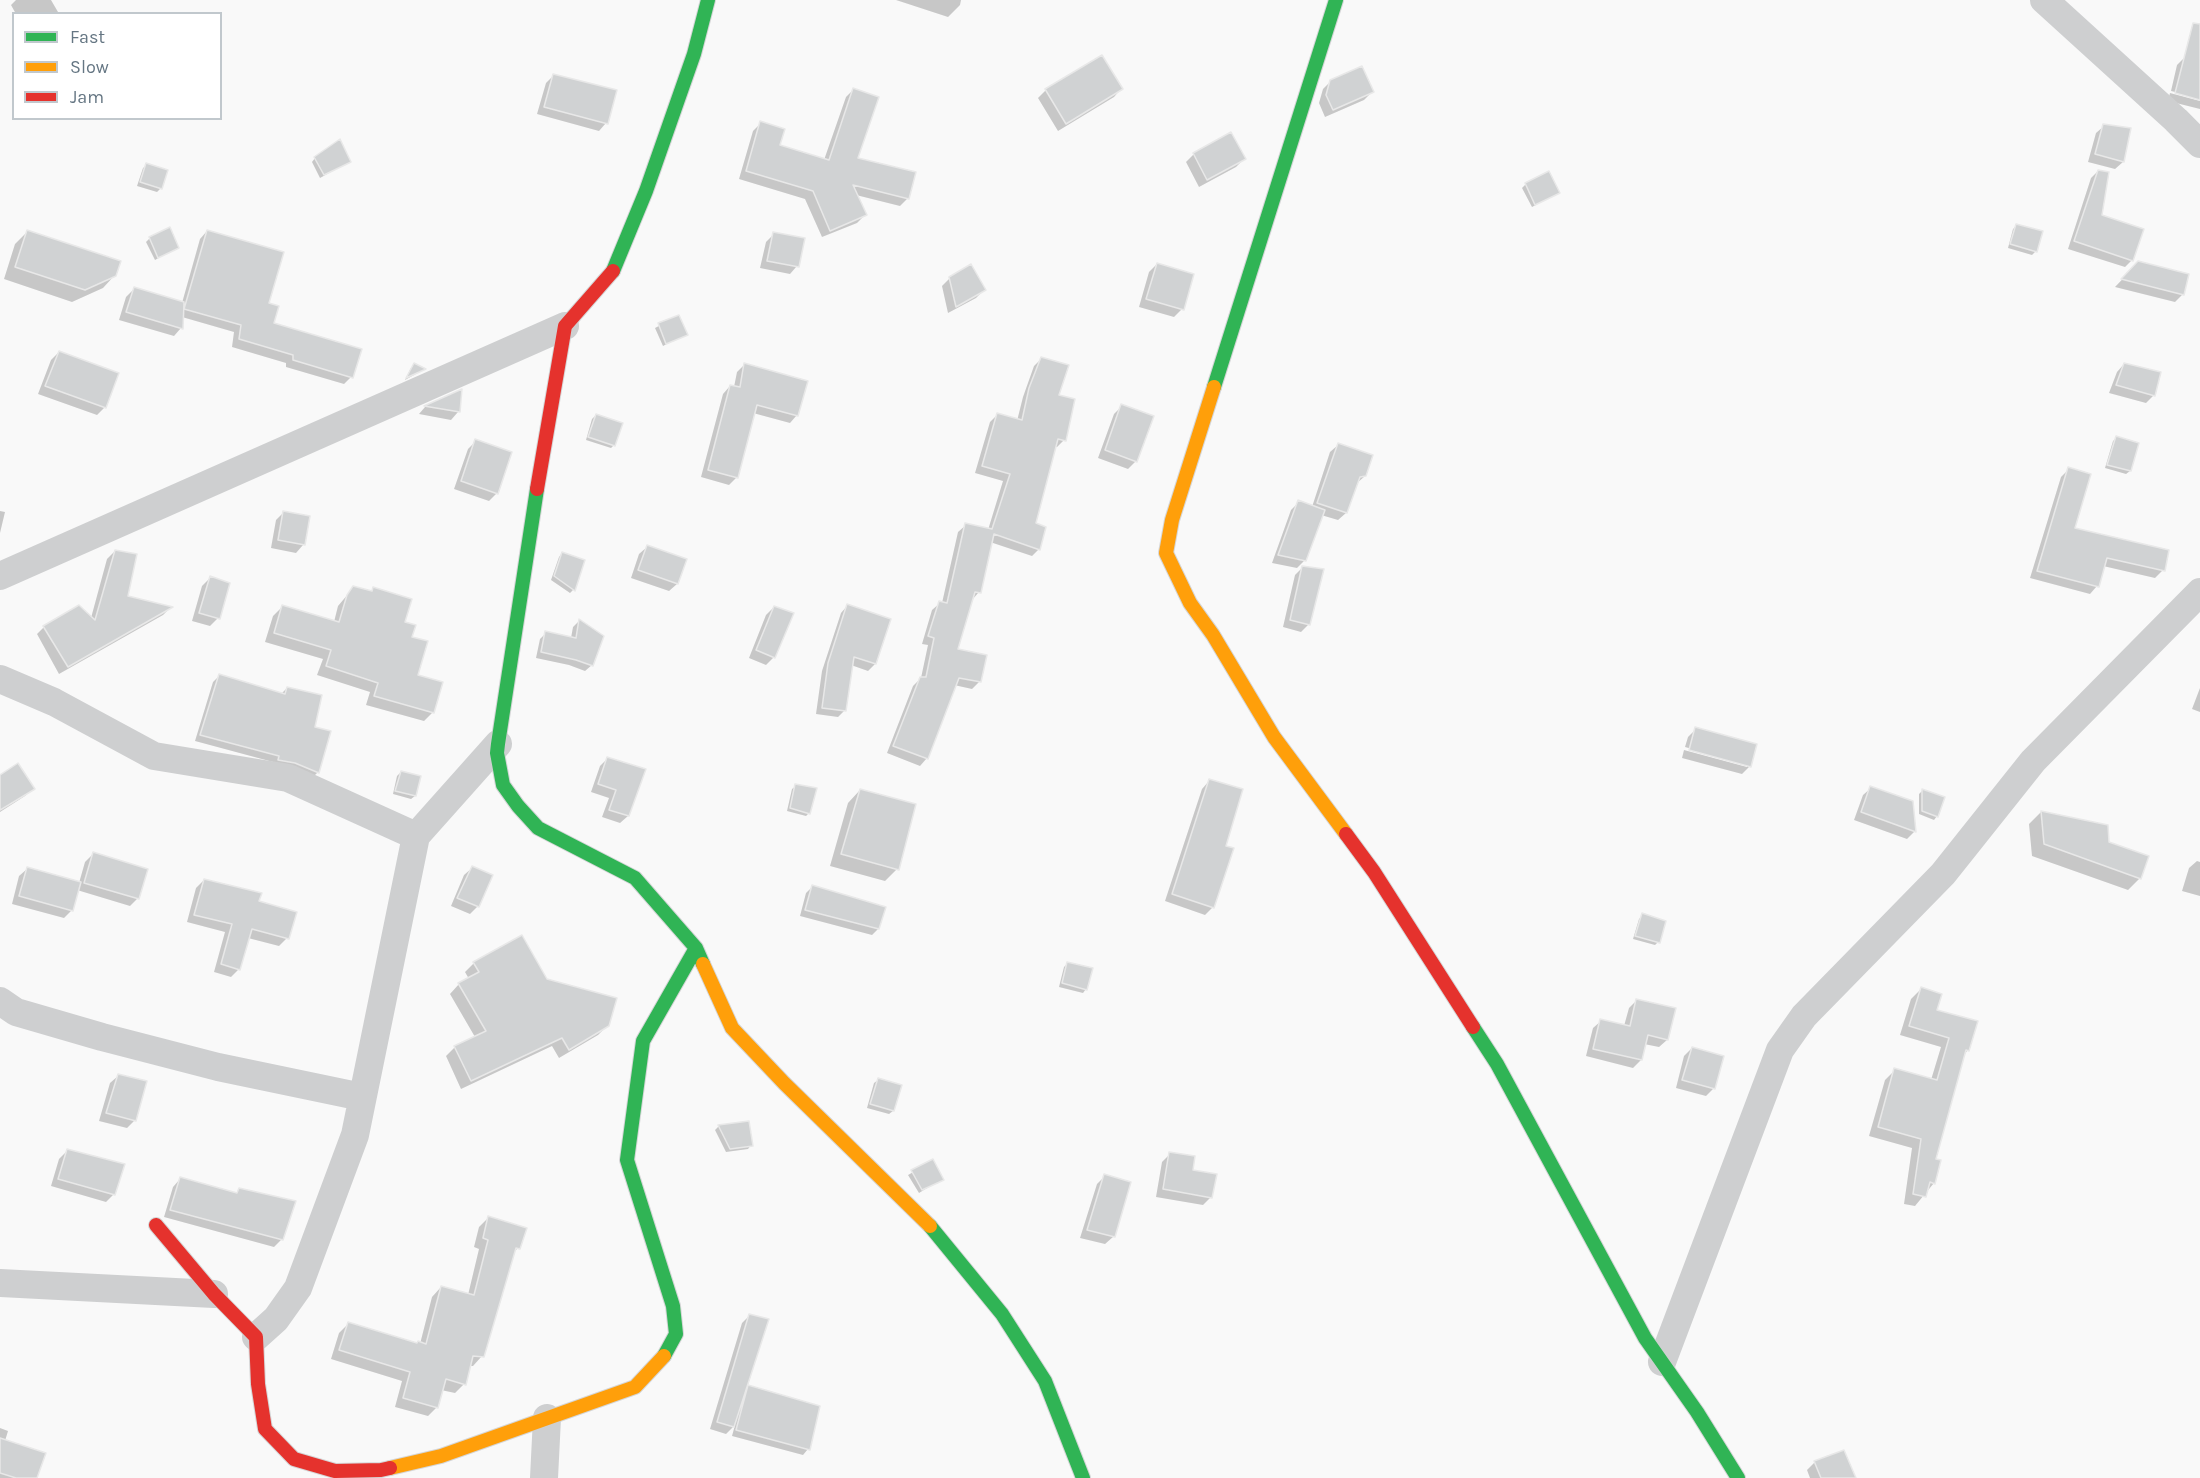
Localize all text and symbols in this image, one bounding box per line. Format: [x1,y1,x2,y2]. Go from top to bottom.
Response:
legend [12,12,222,120]
text: Fast [70,26,105,48]
text: Slow [70,56,109,78]
text: Jam [70,86,104,108]

